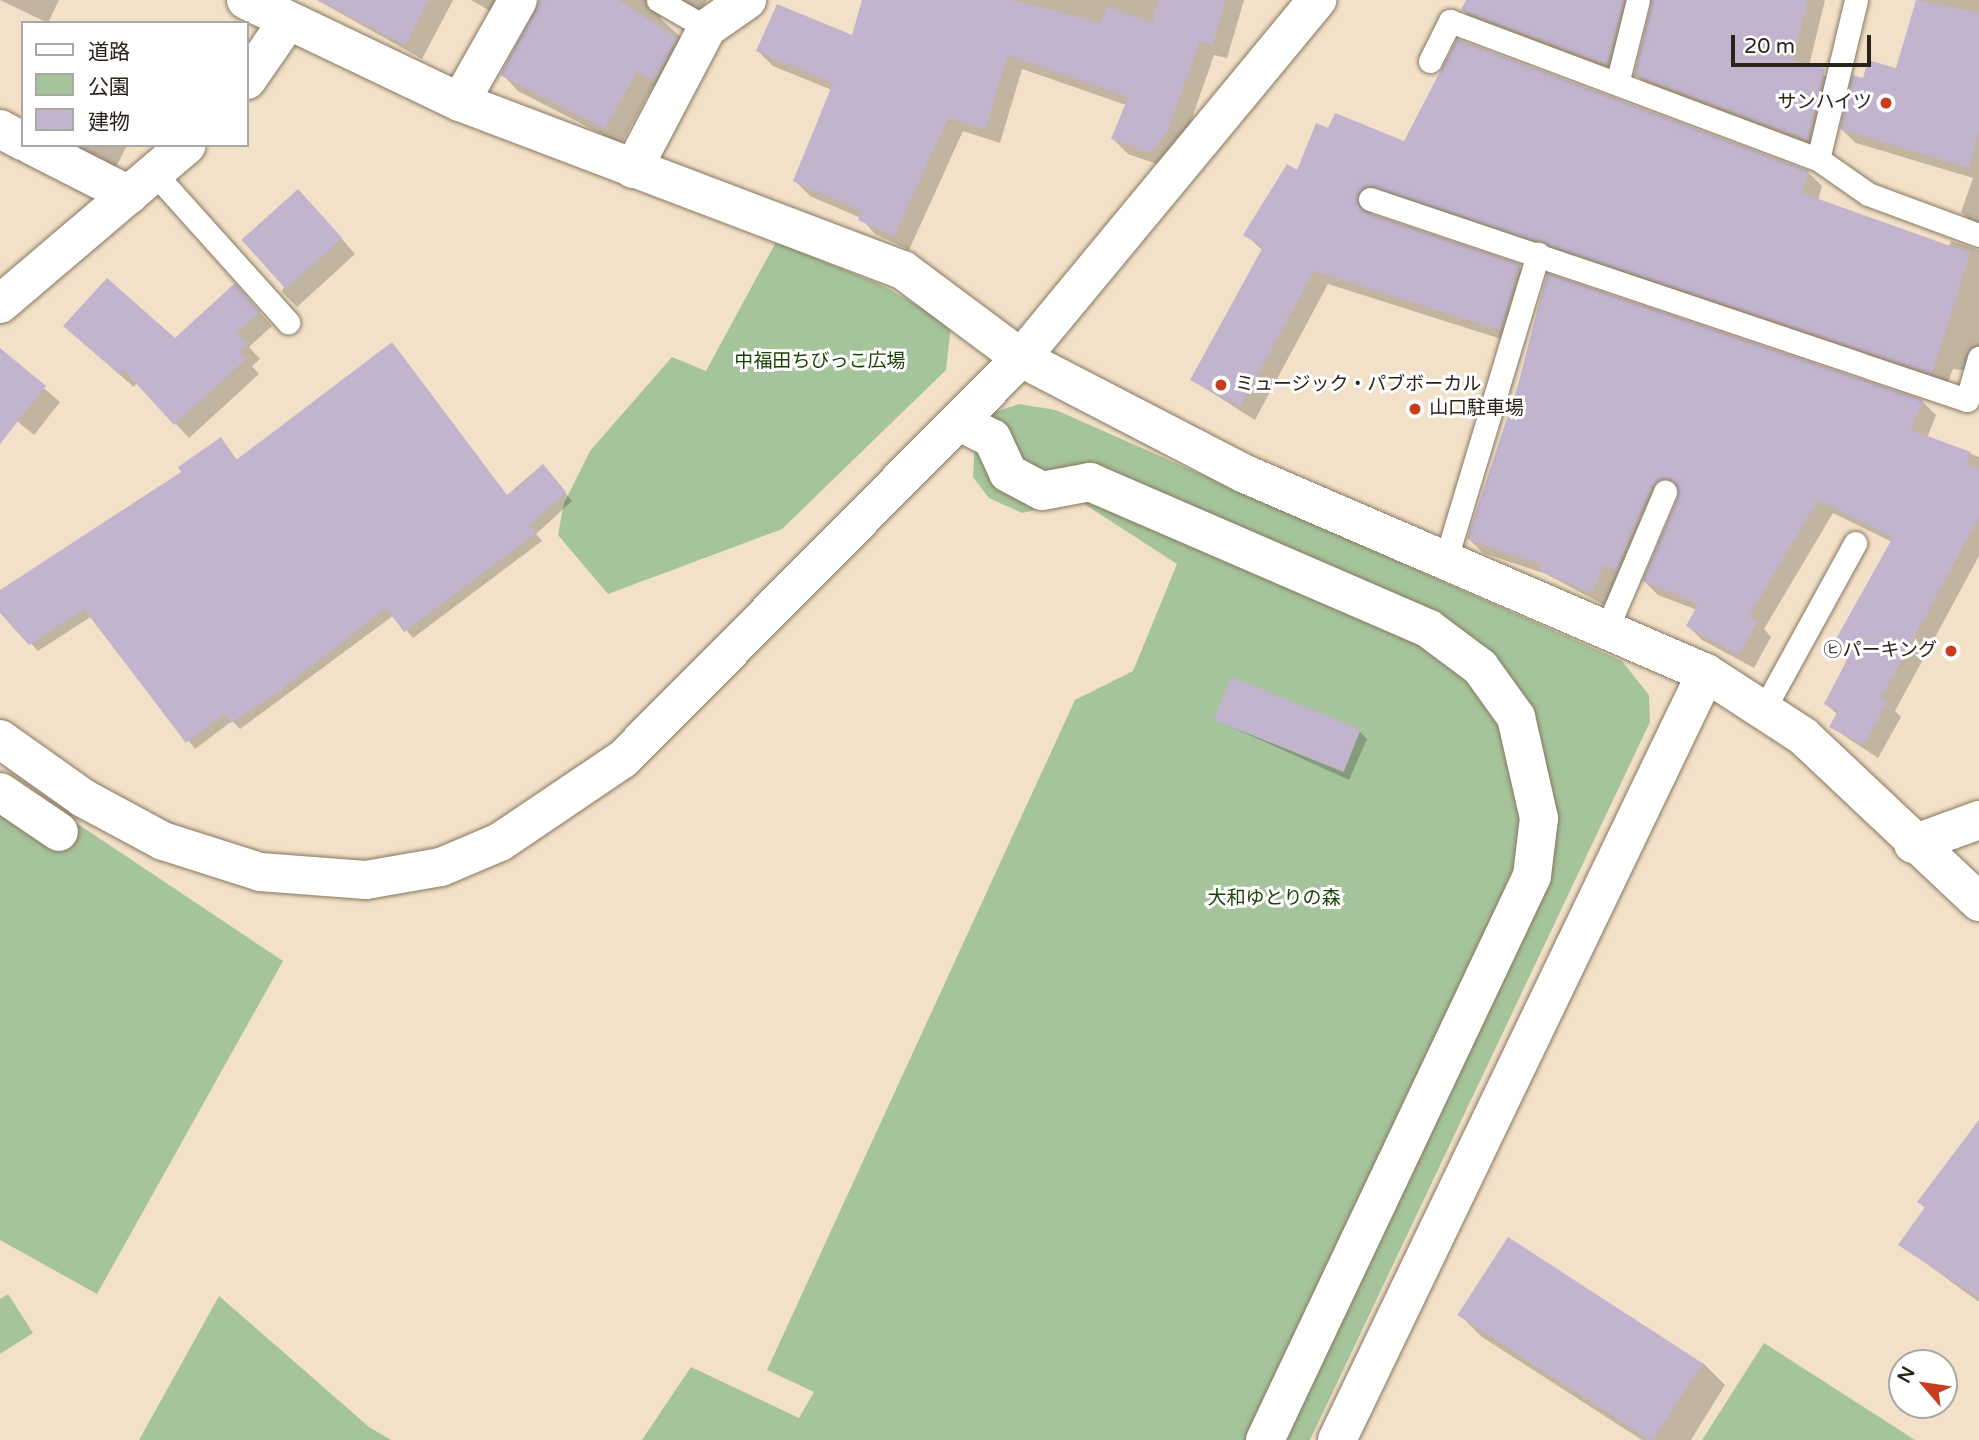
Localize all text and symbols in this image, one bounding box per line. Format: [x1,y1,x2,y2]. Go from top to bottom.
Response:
legend [21,21,248,147]
scale bar [1734,21,1874,65]
text: 20 m [1744,34,1795,59]
text: 道路 [88,40,130,65]
text: 公園 [88,75,130,100]
place label: サンハイツ [1777,92,1872,114]
marker: サンハイツ [1878,95,1894,111]
text: 建物 [88,110,130,135]
park label: 中福田ちびっこ広場 [735,351,905,373]
place label: ミュージック・パブボーカル [1235,374,1482,396]
marker: ミュージック・パブボーカル [1213,377,1229,393]
place label: 山口駐車場 [1429,398,1524,420]
marker: 山口駐車場 [1407,401,1423,417]
place label: ㋪パーキング [1823,640,1937,662]
marker: ㋪パーキング [1943,643,1959,659]
park label: 大和ゆとりの森 [1208,888,1340,910]
north arrow [1888,1349,1958,1419]
text: N [1893,1363,1920,1387]

